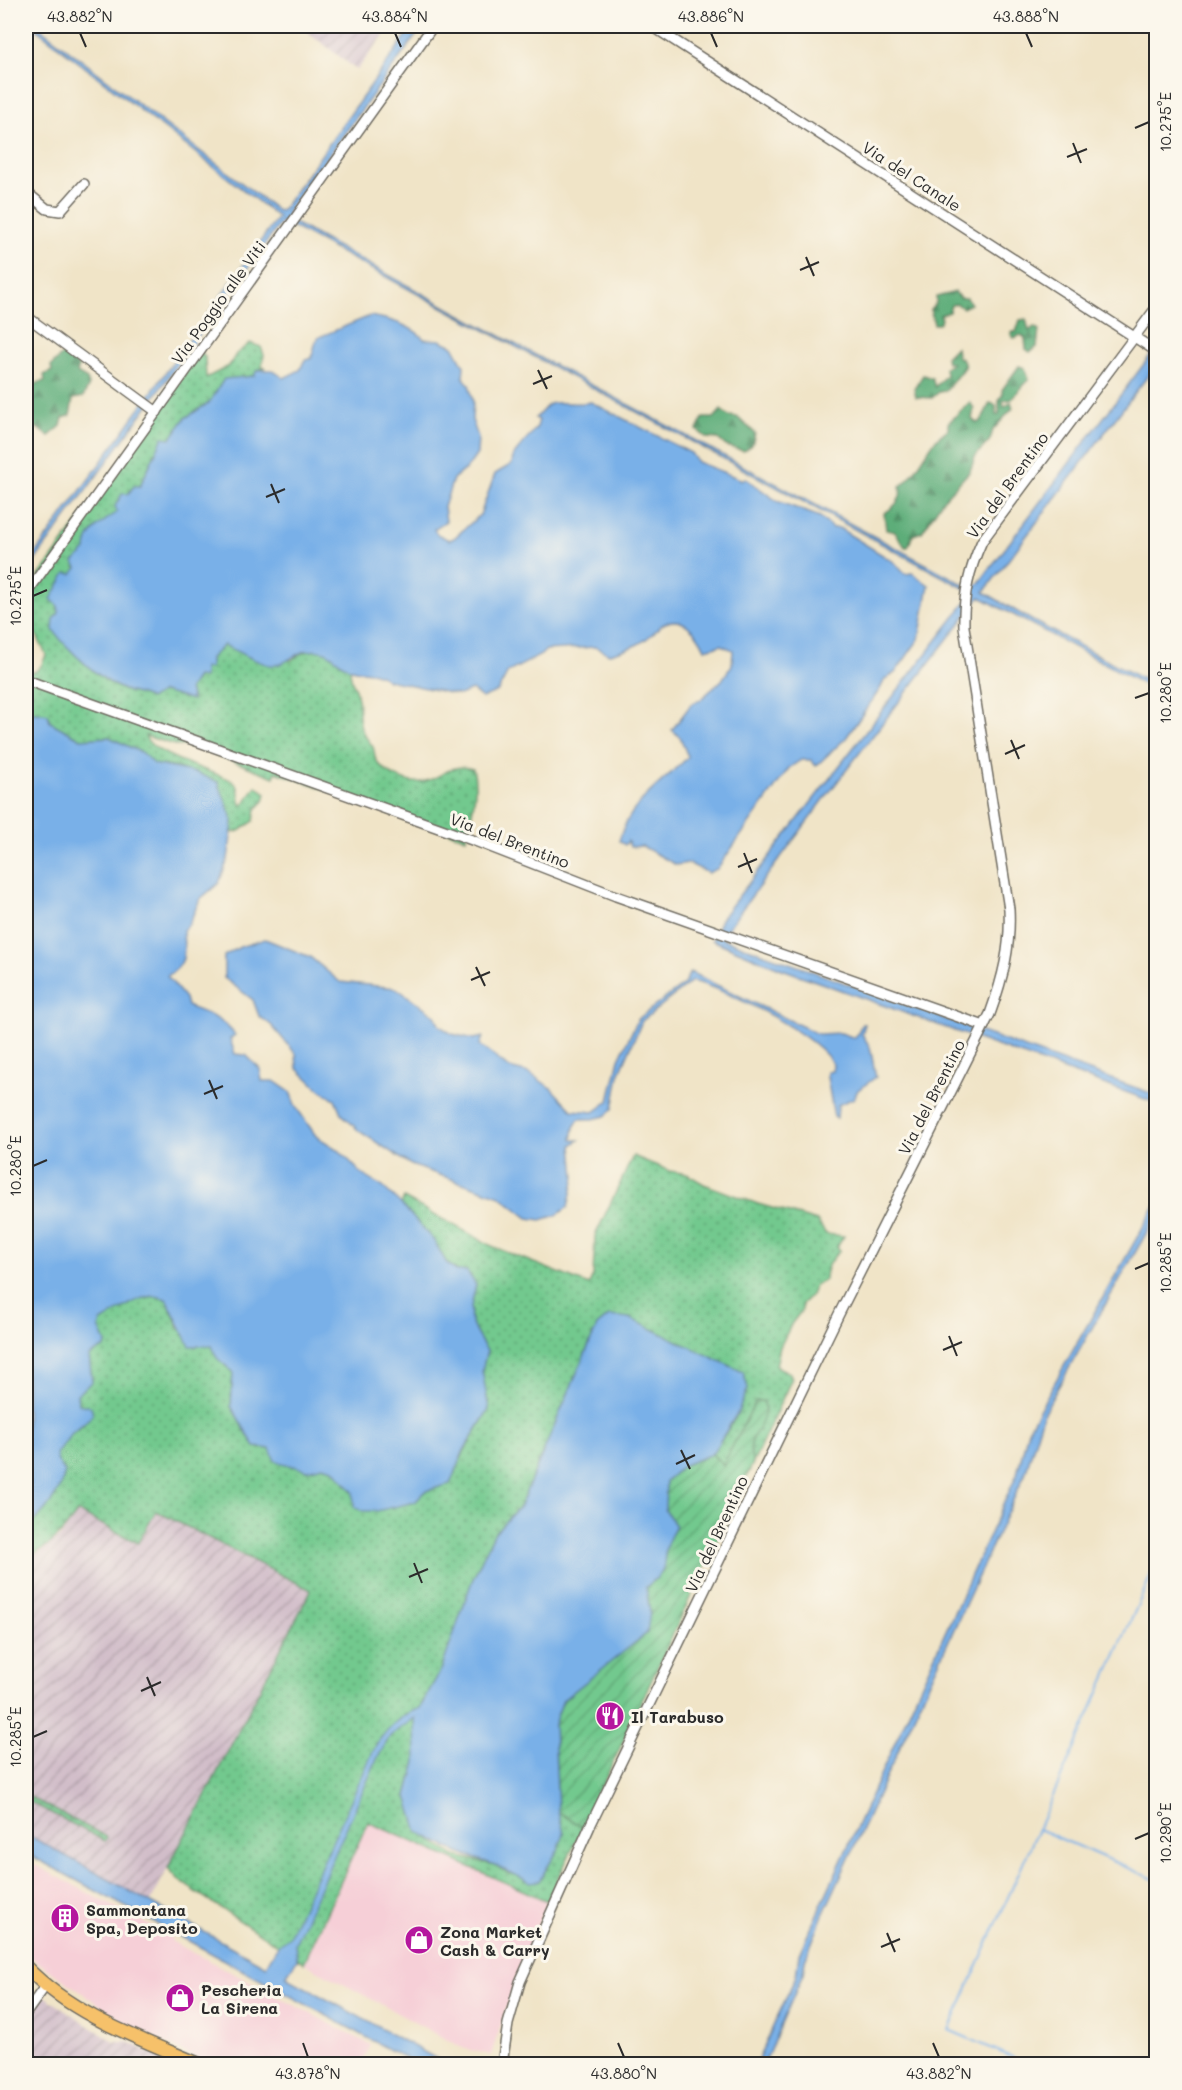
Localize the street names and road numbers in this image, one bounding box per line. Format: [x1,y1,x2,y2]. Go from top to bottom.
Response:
street label: Via del Canale [859,136,965,216]
street label: Via Poggio alle Viti [166,236,270,368]
street label: Via del Brentino [961,428,1053,542]
street label: Via del Brentino [447,808,573,872]
street label: Via del Brentino [893,1036,969,1158]
street label: Via del Brentino [680,1472,752,1596]

